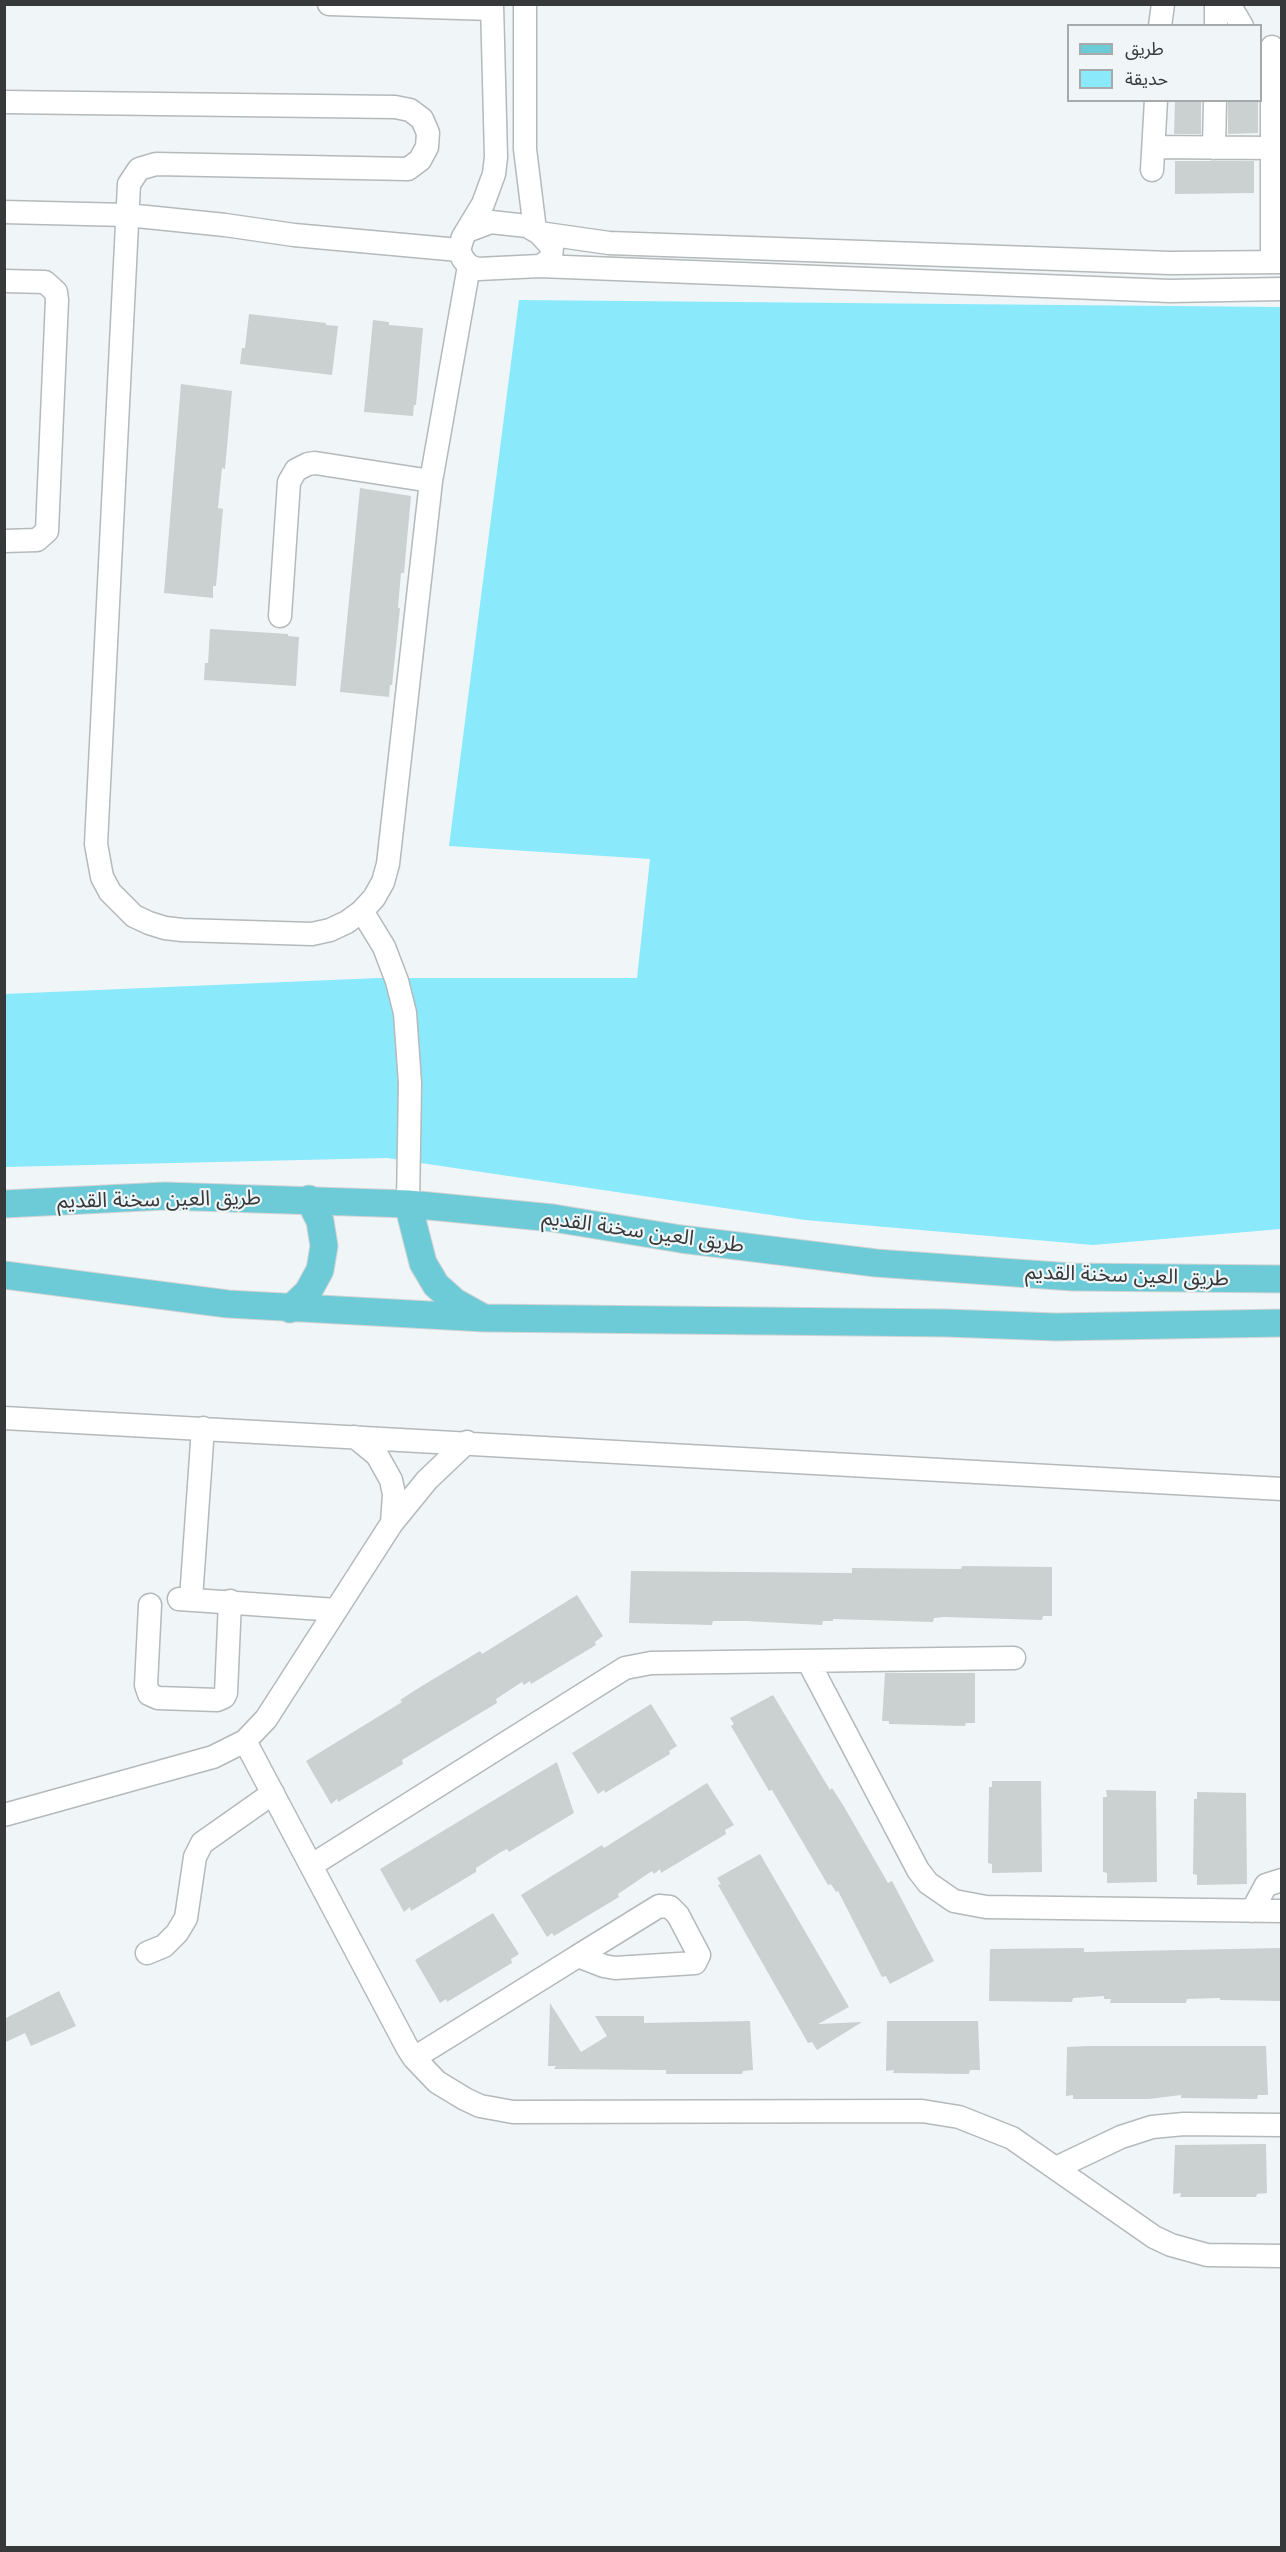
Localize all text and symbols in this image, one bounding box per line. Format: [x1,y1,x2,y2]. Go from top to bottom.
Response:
legend [1067,24,1262,102]
text: طريق [1125,37,1164,60]
text: حديقة [1125,67,1168,90]
street label: طريق العين سخنة القديم [57,1186,261,1214]
street label: طريق العين سخنة القديم [540,1205,746,1259]
street label: طريق العين سخنة القديم [1025,1260,1229,1292]

